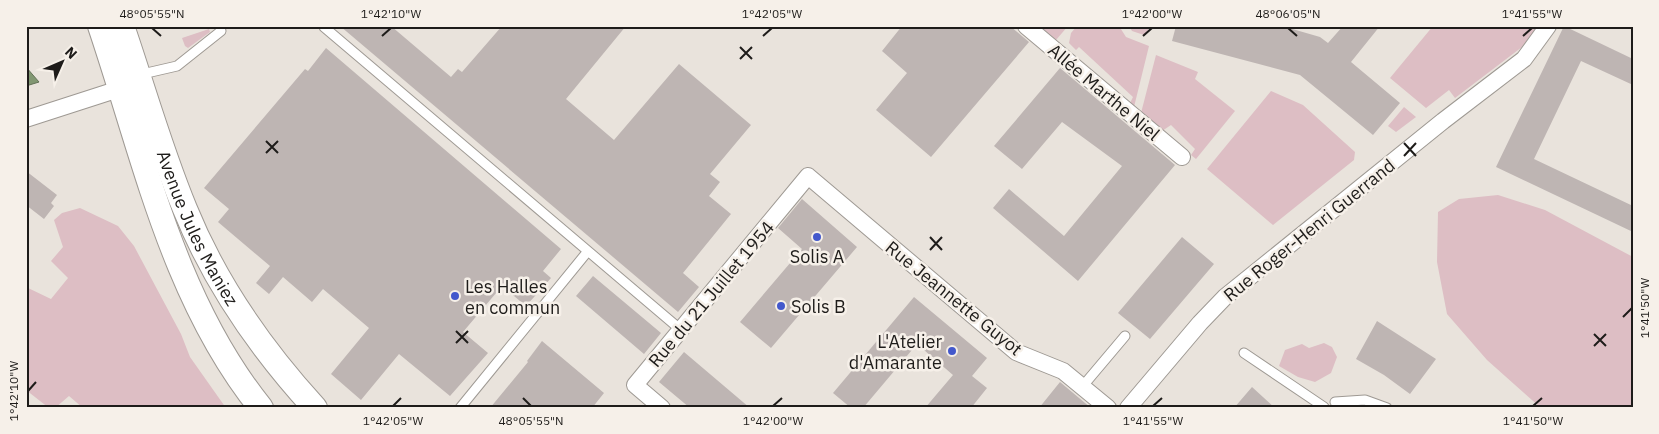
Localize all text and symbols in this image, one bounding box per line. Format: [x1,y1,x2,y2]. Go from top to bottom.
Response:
text: 48°05'55"N [119,6,185,21]
text: 1°42'10"W [361,6,422,21]
text: 1°42'05"W [742,6,803,21]
text: 1°42'00"W [1122,6,1183,21]
text: 48°06'05"N [1255,6,1321,21]
text: 1°41'55"W [1502,6,1563,21]
north arrow [38,38,88,88]
street label: Allée Marthe Niel [1043,39,1165,145]
text: N [61,43,81,63]
street label: Avenue Jules Maniez [152,147,244,310]
street label: Rue Roger-Henri Guerrand [1219,154,1399,306]
street label: Rue du 21 Juillet 1954 [643,216,779,372]
marker: Solis A [811,231,823,243]
street label: Rue Jeannette Guyot [881,236,1027,360]
place label: Solis A [790,245,845,268]
place label: Les Halles en commun [465,275,560,319]
text: 1°41'50"W [1637,277,1652,338]
marker: Les Halles en commun [449,290,461,302]
place label: Solis B [791,295,846,318]
marker: Solis B [775,300,787,312]
place label: L'Atelier d'Amarante [849,330,942,374]
marker: L'Atelier d'Amarante [946,345,958,357]
text: 1°42'10"W [6,360,21,421]
text: 1°42'05"W [363,413,424,428]
text: 48°05'55"N [498,413,564,428]
text: 1°42'00"W [743,413,804,428]
text: 1°41'55"W [1123,413,1184,428]
text: 1°41'50"W [1503,413,1564,428]

